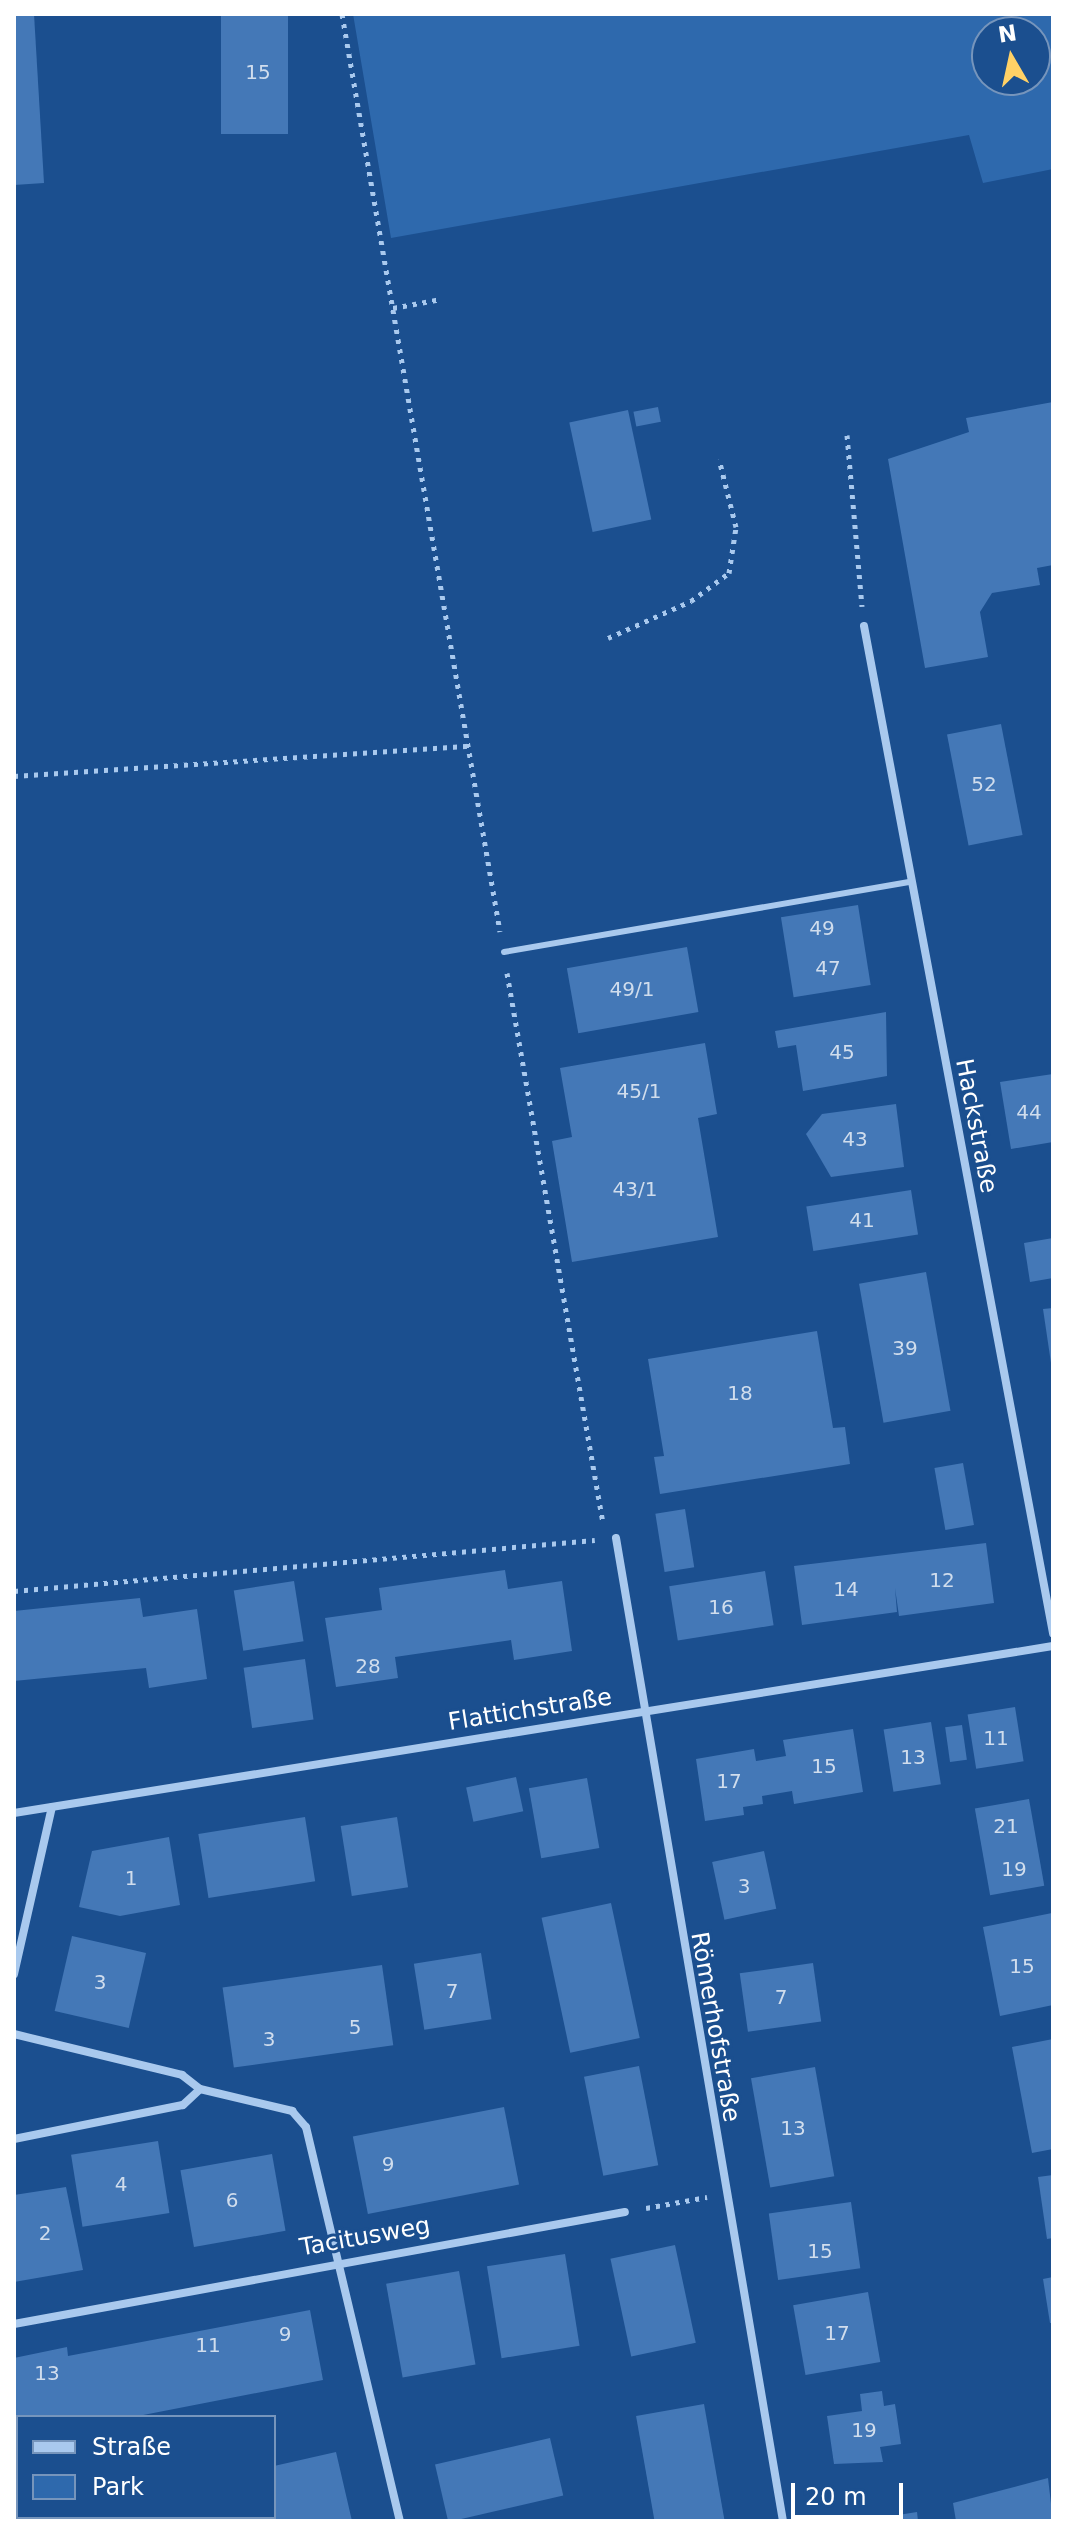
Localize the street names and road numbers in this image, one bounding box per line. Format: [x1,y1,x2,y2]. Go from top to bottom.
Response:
street label: Hackstraße [949,1056,1003,1196]
street label: Flattichstraße [446,1683,614,1737]
street label: Römerhofstraße [684,1930,746,2124]
street label: Tacitusweg [297,2211,433,2263]

